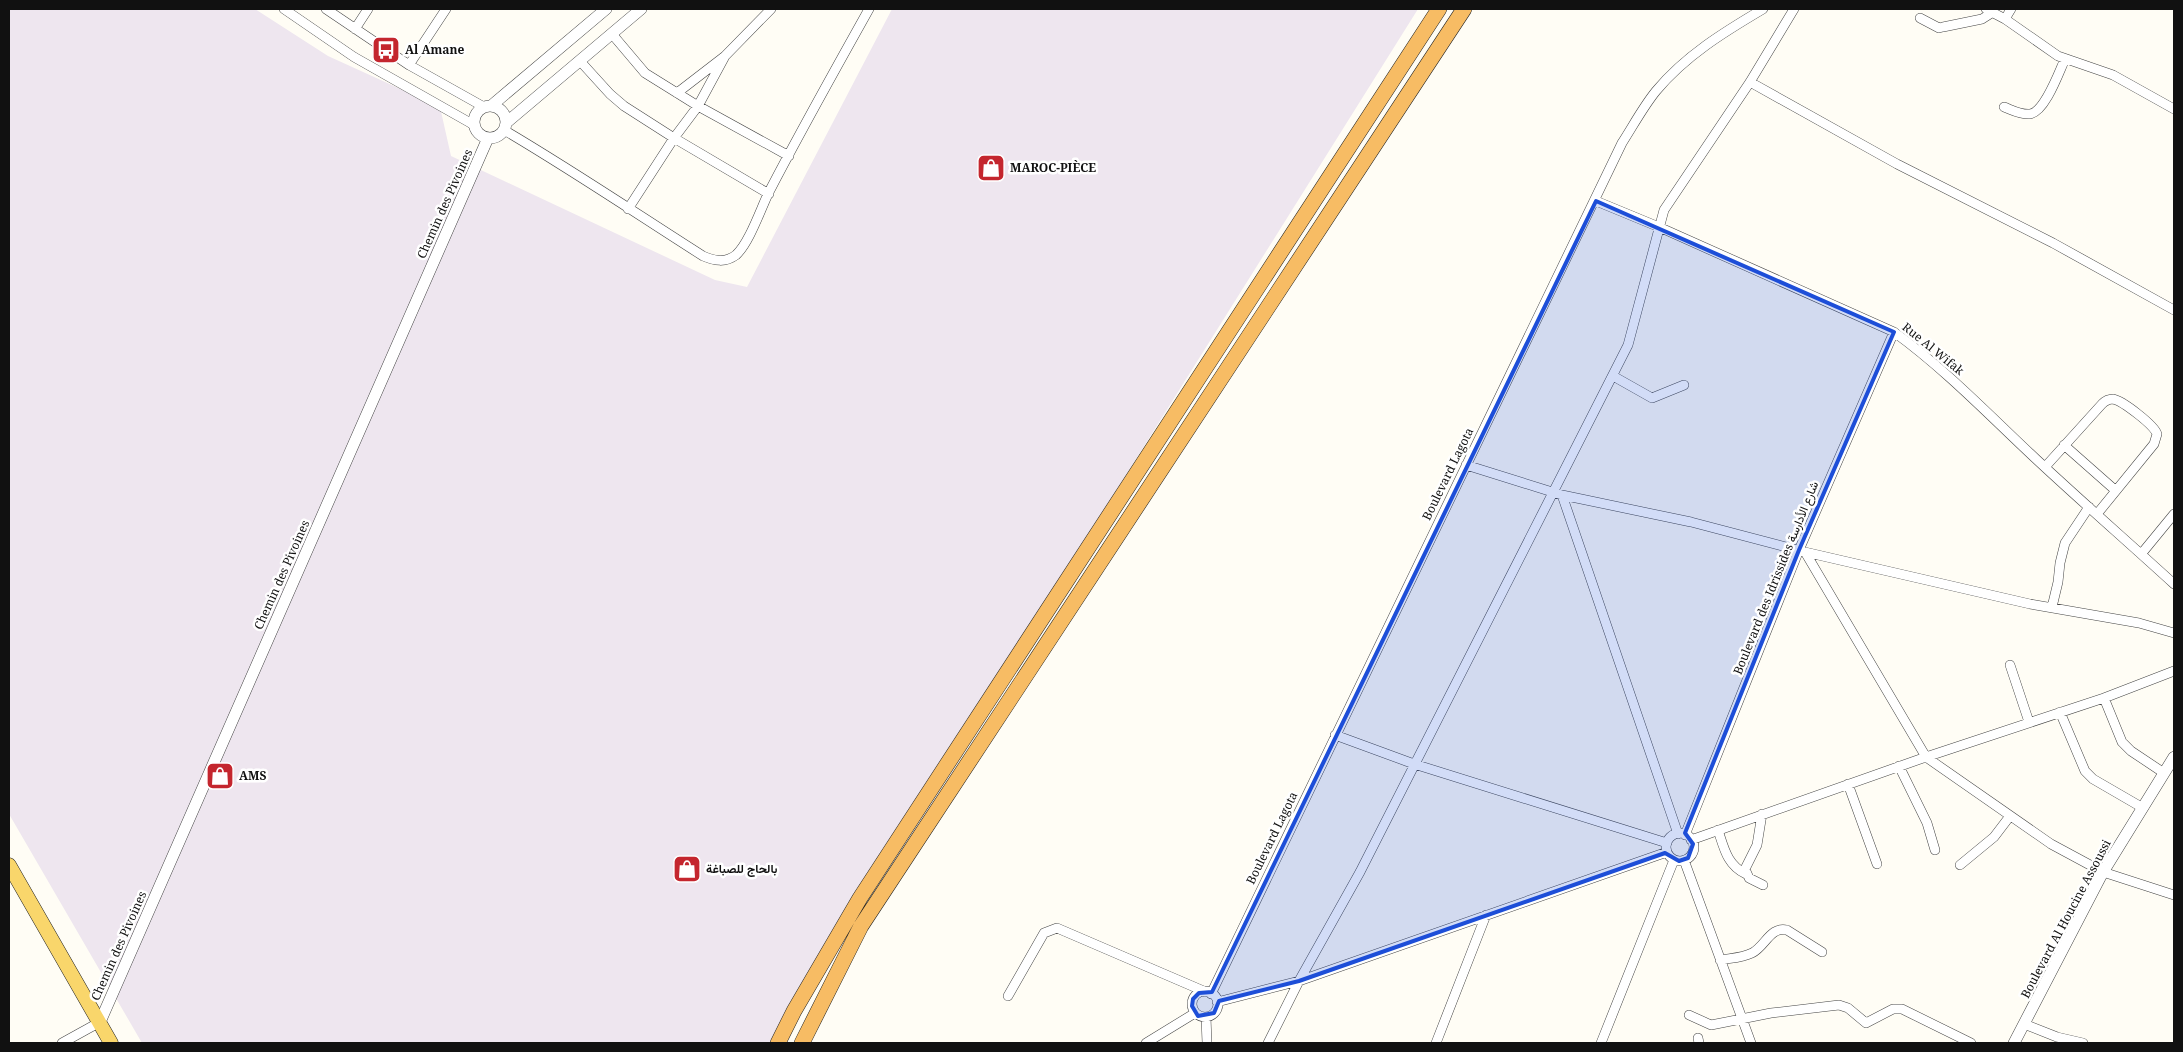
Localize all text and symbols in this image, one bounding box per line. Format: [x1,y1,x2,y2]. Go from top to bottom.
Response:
bus stop icon: Al Amane [371,35,401,65]
place label: Al Amane [405,41,464,58]
street label: Chemin des Pivoines [413,146,476,261]
shop icon: MAROC-PIÈCE [976,153,1006,183]
place label: MAROC-PIÈCE [1010,159,1096,176]
street label: Rue Al Wifak [1899,318,1969,379]
street label: Boulevard Lagota [1418,424,1477,523]
street label: Boulevard des Idrissides شارع الأدارسة [1729,479,1823,677]
street label: Chemin des Pivoines [250,517,313,632]
shop icon: AMS [205,761,235,791]
place label: AMS [239,767,266,784]
street label: Boulevard Lagota [1242,788,1301,887]
street label: Boulevard Al Houcine Assoussi [2016,836,2115,1001]
shop icon: بالحاج للصباغة [672,854,702,884]
place label: بالحاج للصباغة [706,860,778,877]
street label: Chemin des Pivoines [87,888,150,1003]

